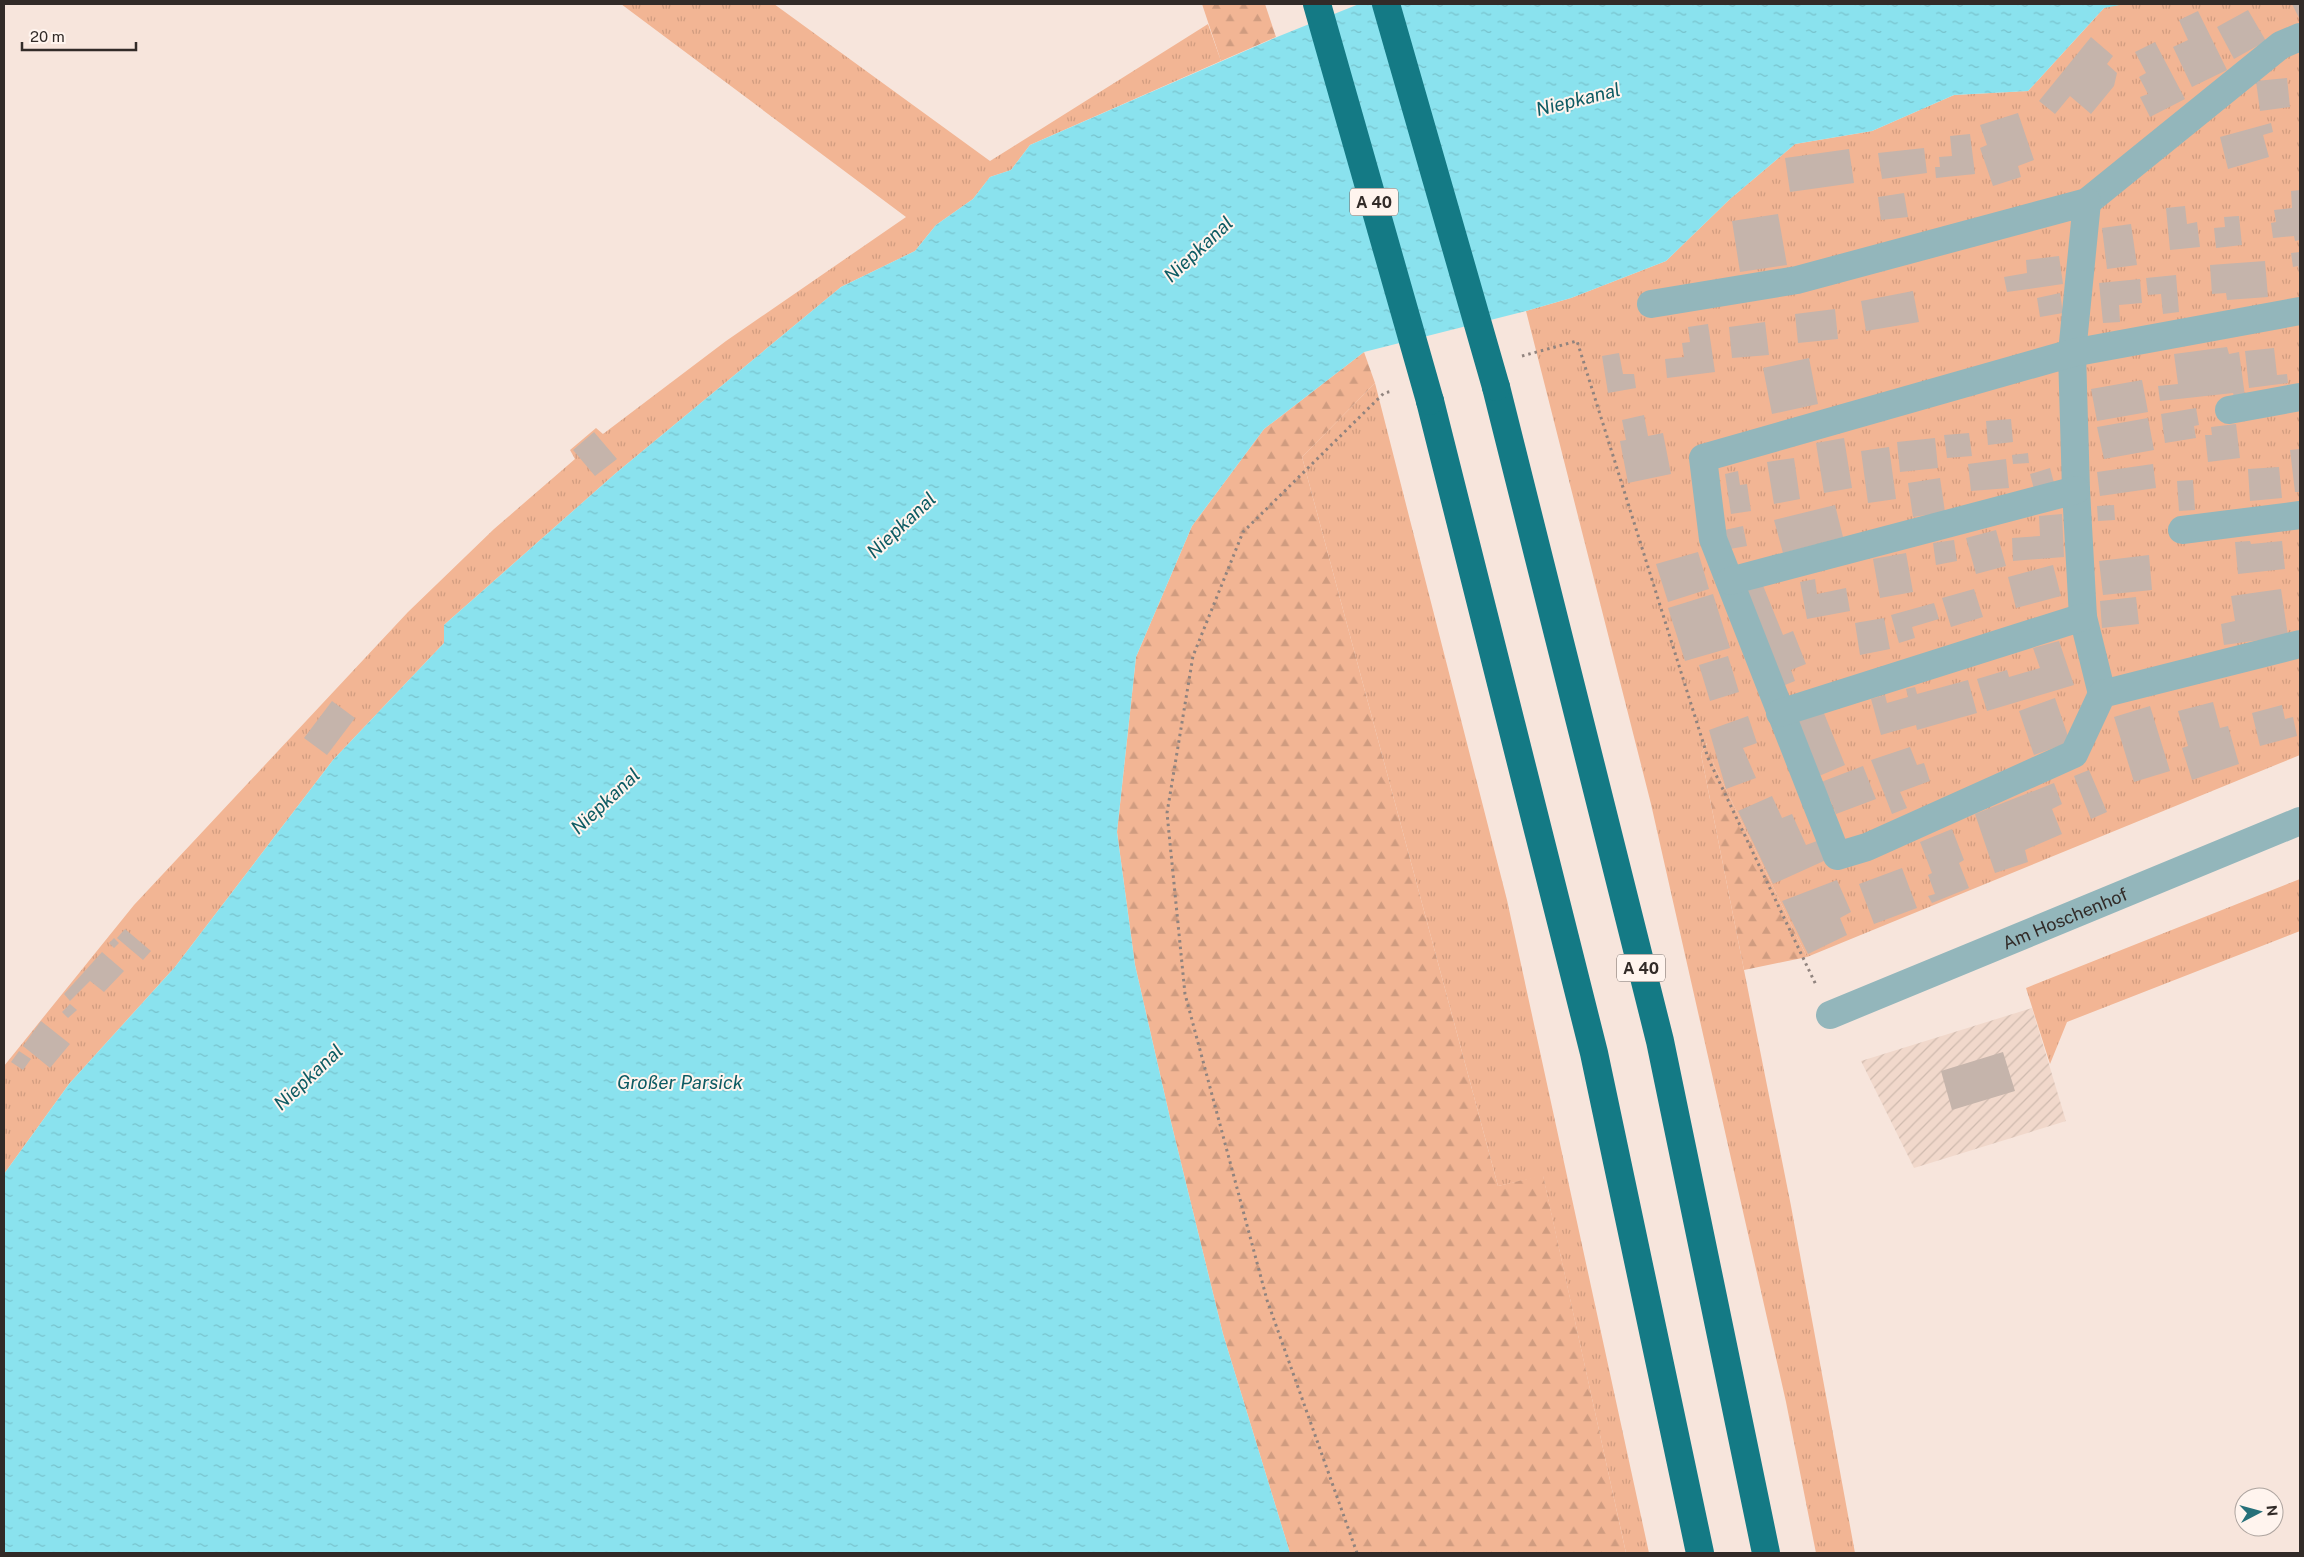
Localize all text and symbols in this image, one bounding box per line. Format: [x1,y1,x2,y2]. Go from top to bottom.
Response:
scale bar [22,20,136,52]
text: 20 m [30,28,65,45]
water label: Niepkanal [1533,78,1623,120]
road number: A 40 [1350,188,1398,216]
water label: Niepkanal [1159,212,1237,286]
water label: Niepkanal [862,488,940,562]
water label: Niepkanal [566,764,644,838]
street label: Am Hoschenhof [1999,883,2131,953]
road number: A 40 [1617,954,1665,981]
water label: Niepkanal [269,1040,347,1114]
water label: Großer Parsick [617,1071,744,1093]
north arrow [2234,1487,2284,1537]
text: N [2263,1504,2280,1517]

